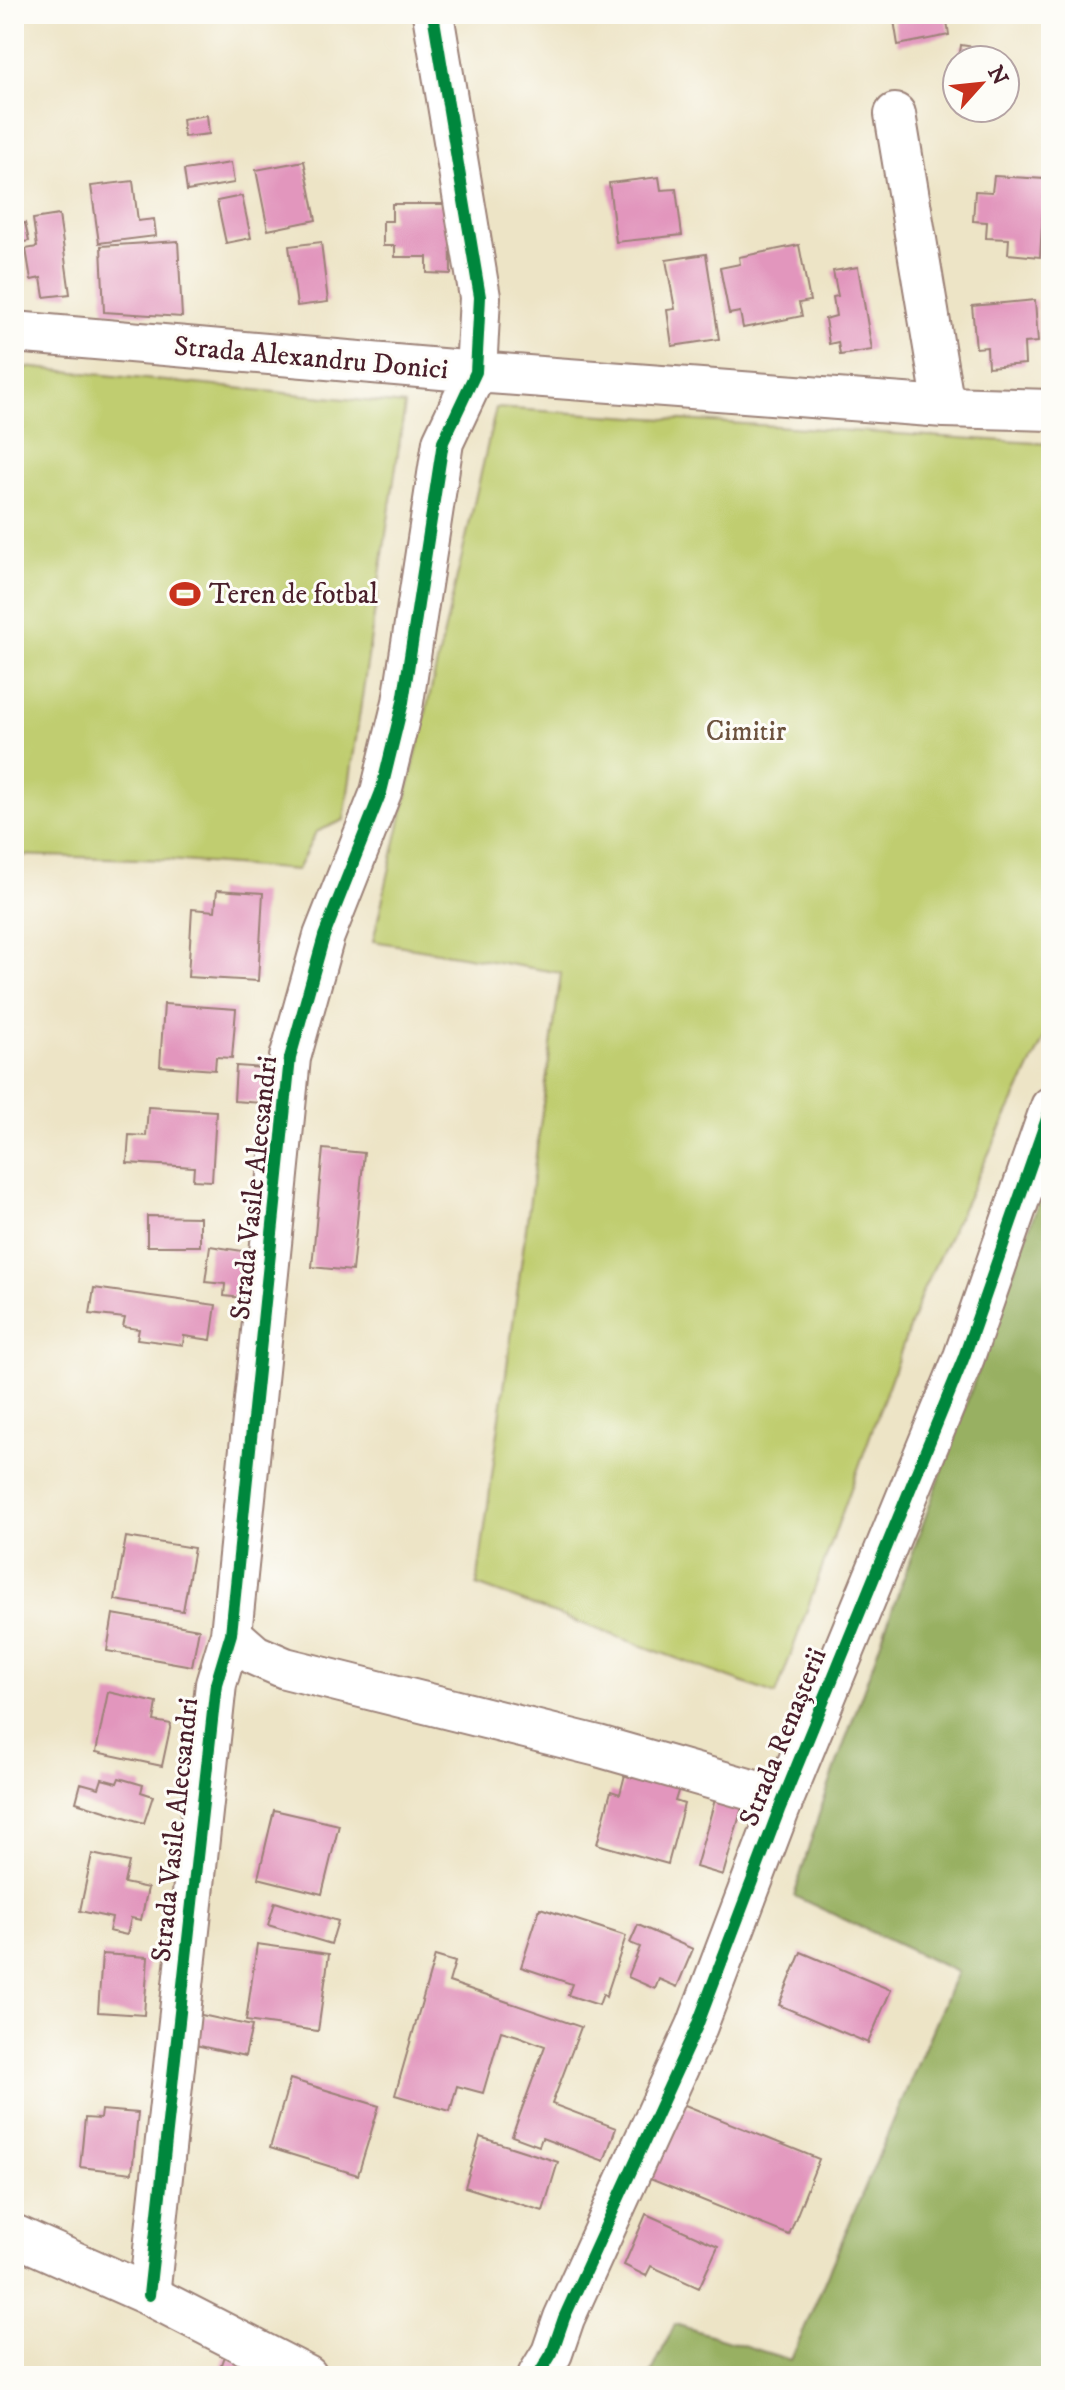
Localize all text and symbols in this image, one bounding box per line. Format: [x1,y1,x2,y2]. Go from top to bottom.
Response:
north arrow [941,44,1021,124]
text: N [981,61,1014,90]
street label: Strada Alexandru Donici [172,329,450,387]
sports icon: Teren de fotbal [168,577,202,611]
place label: Teren de fotbal [209,577,379,612]
park label: Cimitir [706,714,787,749]
street label: Strada Vasile Alecsandri [223,1054,285,1322]
street label: Strada Renașterii [731,1643,835,1831]
street label: Strada Vasile Alecsandri [144,1696,206,1964]

